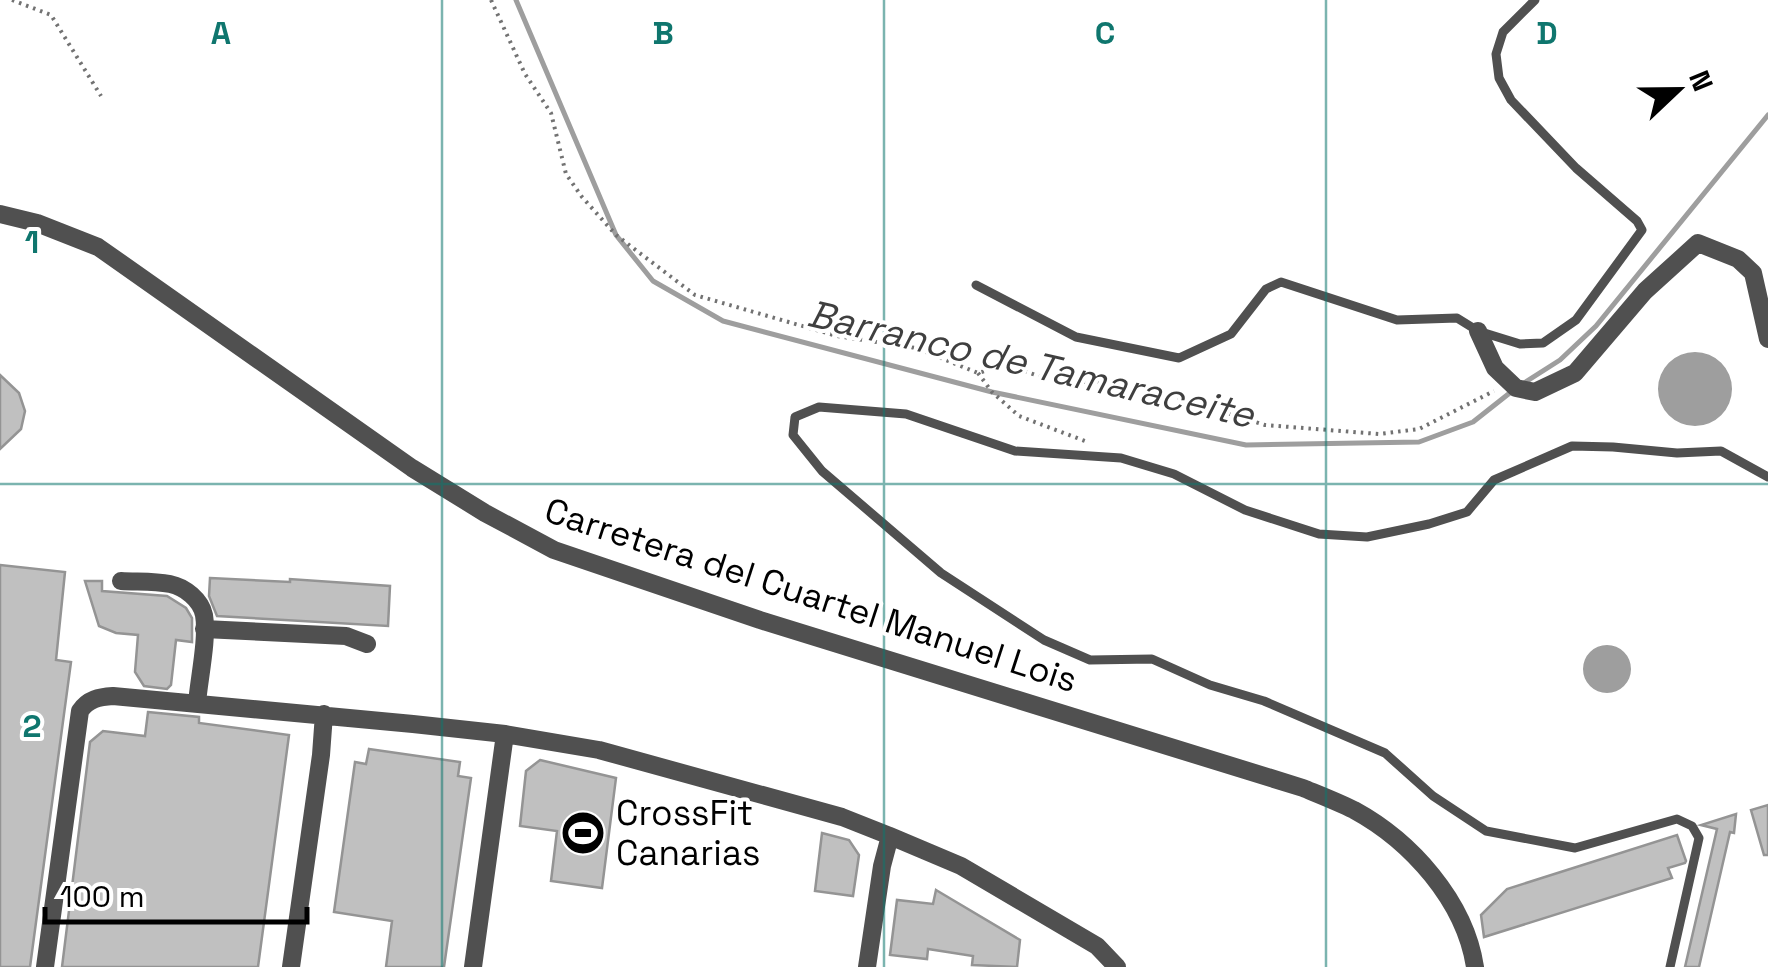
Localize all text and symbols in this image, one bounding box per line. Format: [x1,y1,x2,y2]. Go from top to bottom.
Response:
text: A [211,13,231,53]
text: B [652,13,674,53]
text: C [1095,13,1115,53]
text: D [1536,13,1558,53]
north arrow [1628,40,1728,140]
text: N [1681,65,1721,96]
text: 1 [25,222,39,262]
water label: Barranco de Tamaraceite [803,289,1260,439]
street label: Carretera del Cuartel Manuel Lois [539,488,1083,702]
text: 2 [22,706,42,746]
place label: CrossFit Canarias [616,791,760,875]
sports icon: CrossFit Canarias [560,810,606,856]
scale bar [45,862,308,924]
text: 100 m [60,877,145,916]

